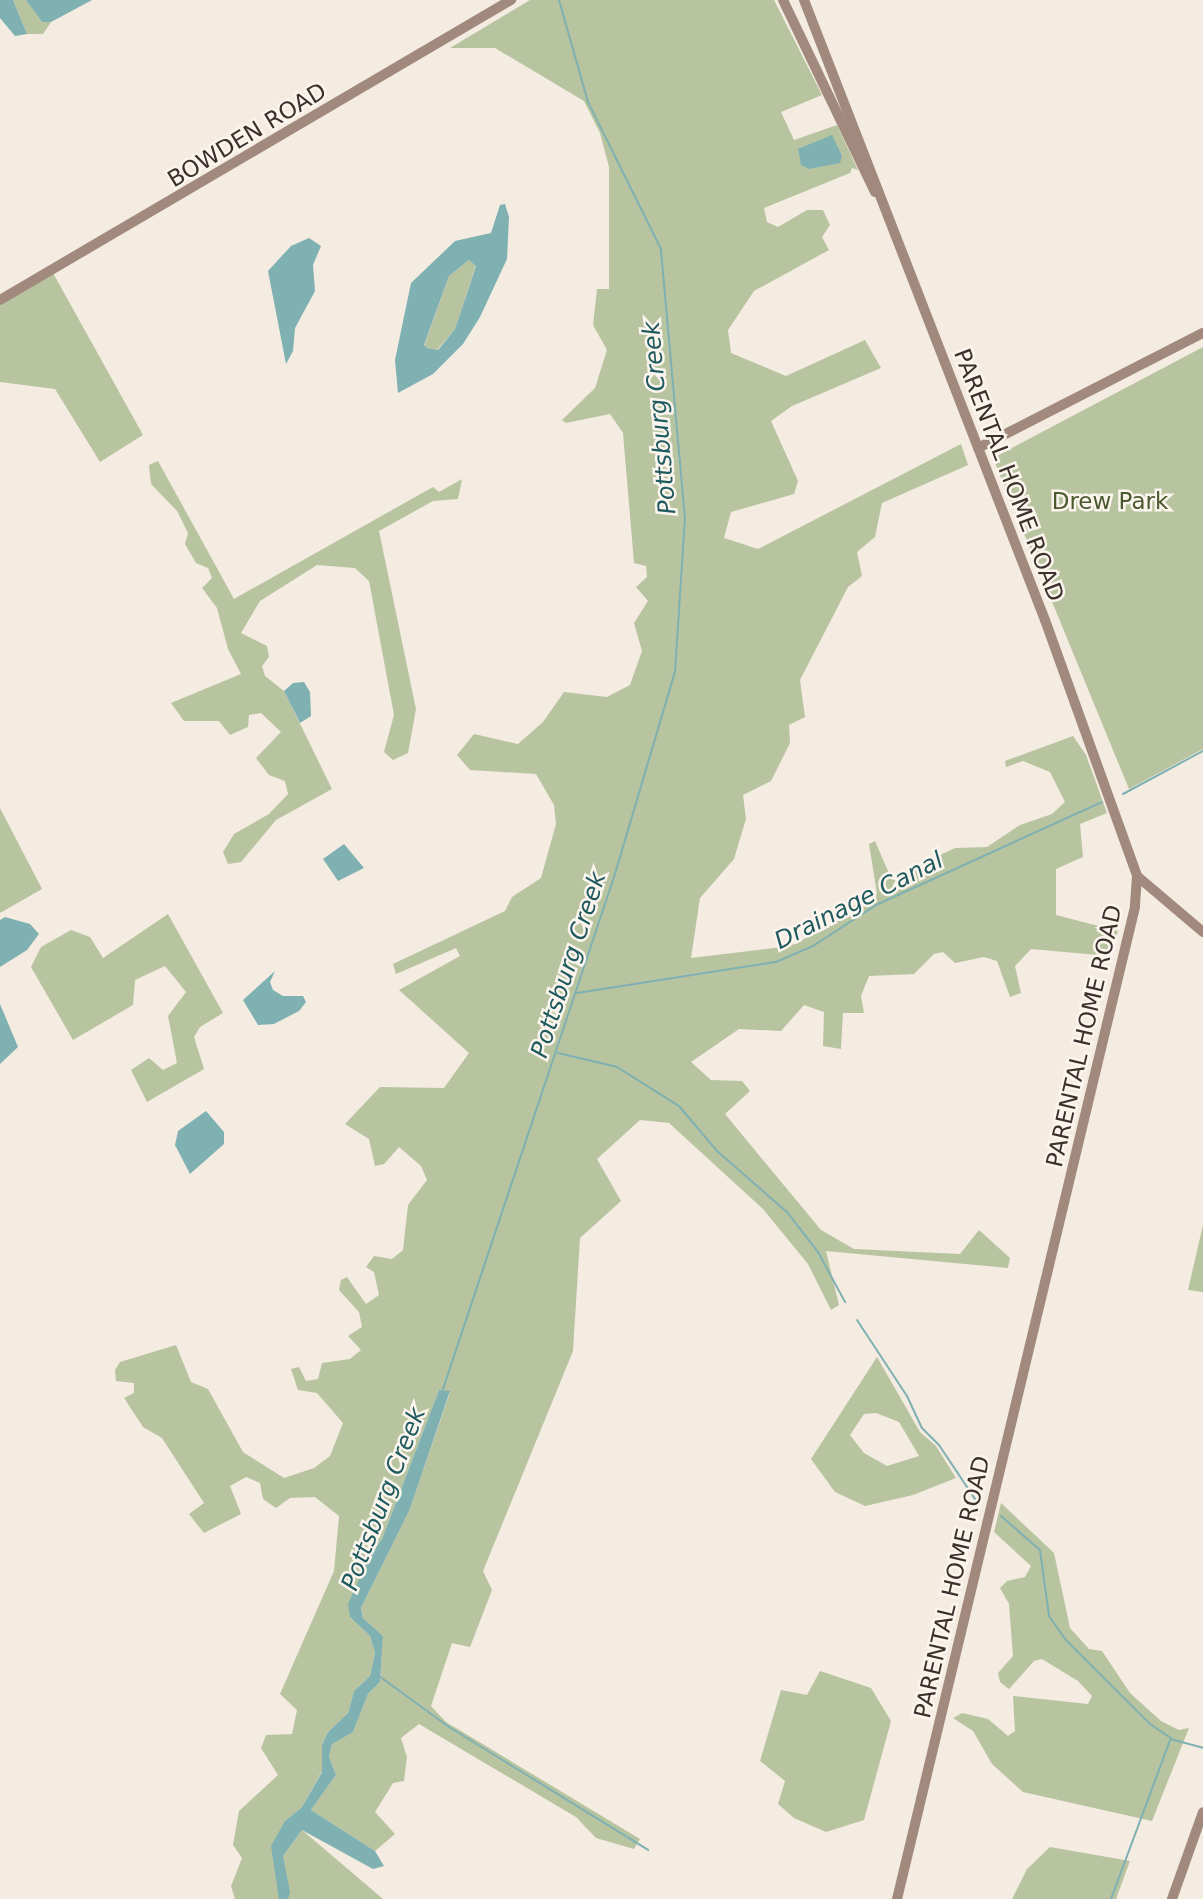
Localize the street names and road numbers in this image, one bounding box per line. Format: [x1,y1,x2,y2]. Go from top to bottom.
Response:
street label: BOWDEN ROAD [163,77,331,193]
street label: PARENTAL HOME ROAD [948,345,1070,605]
street label: PARENTAL HOME ROAD [1040,902,1128,1170]
street label: PARENTAL HOME ROAD [908,1453,996,1721]

